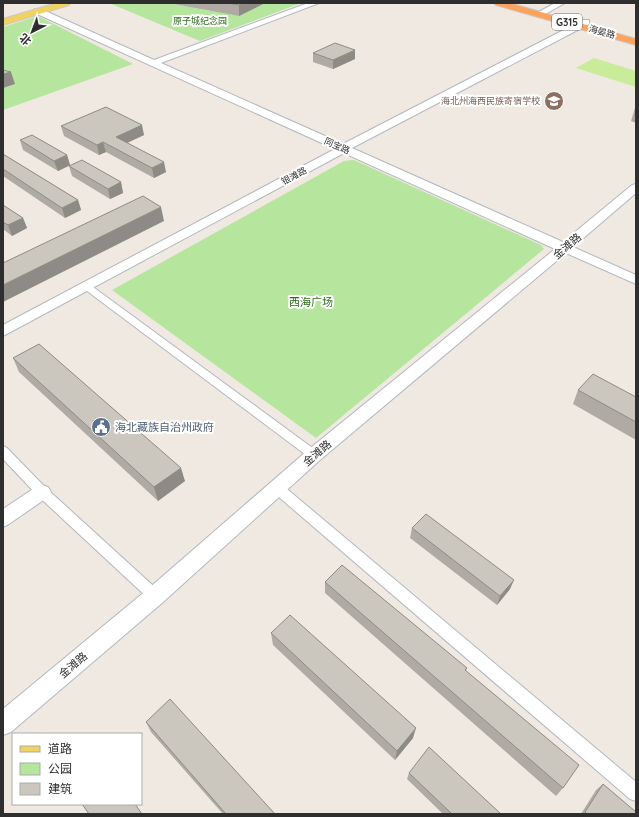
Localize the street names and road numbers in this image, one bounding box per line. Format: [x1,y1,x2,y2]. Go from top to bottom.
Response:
road number: G315 [552,14,582,30]
street label: 海晏路 [588,23,617,41]
street label: 同宝路 [323,135,352,156]
street label: 银滩路 [279,164,308,187]
street label: 金滩路 [550,230,584,262]
street label: 金滩路 [300,437,334,469]
street label: 金滩路 [56,649,90,681]

